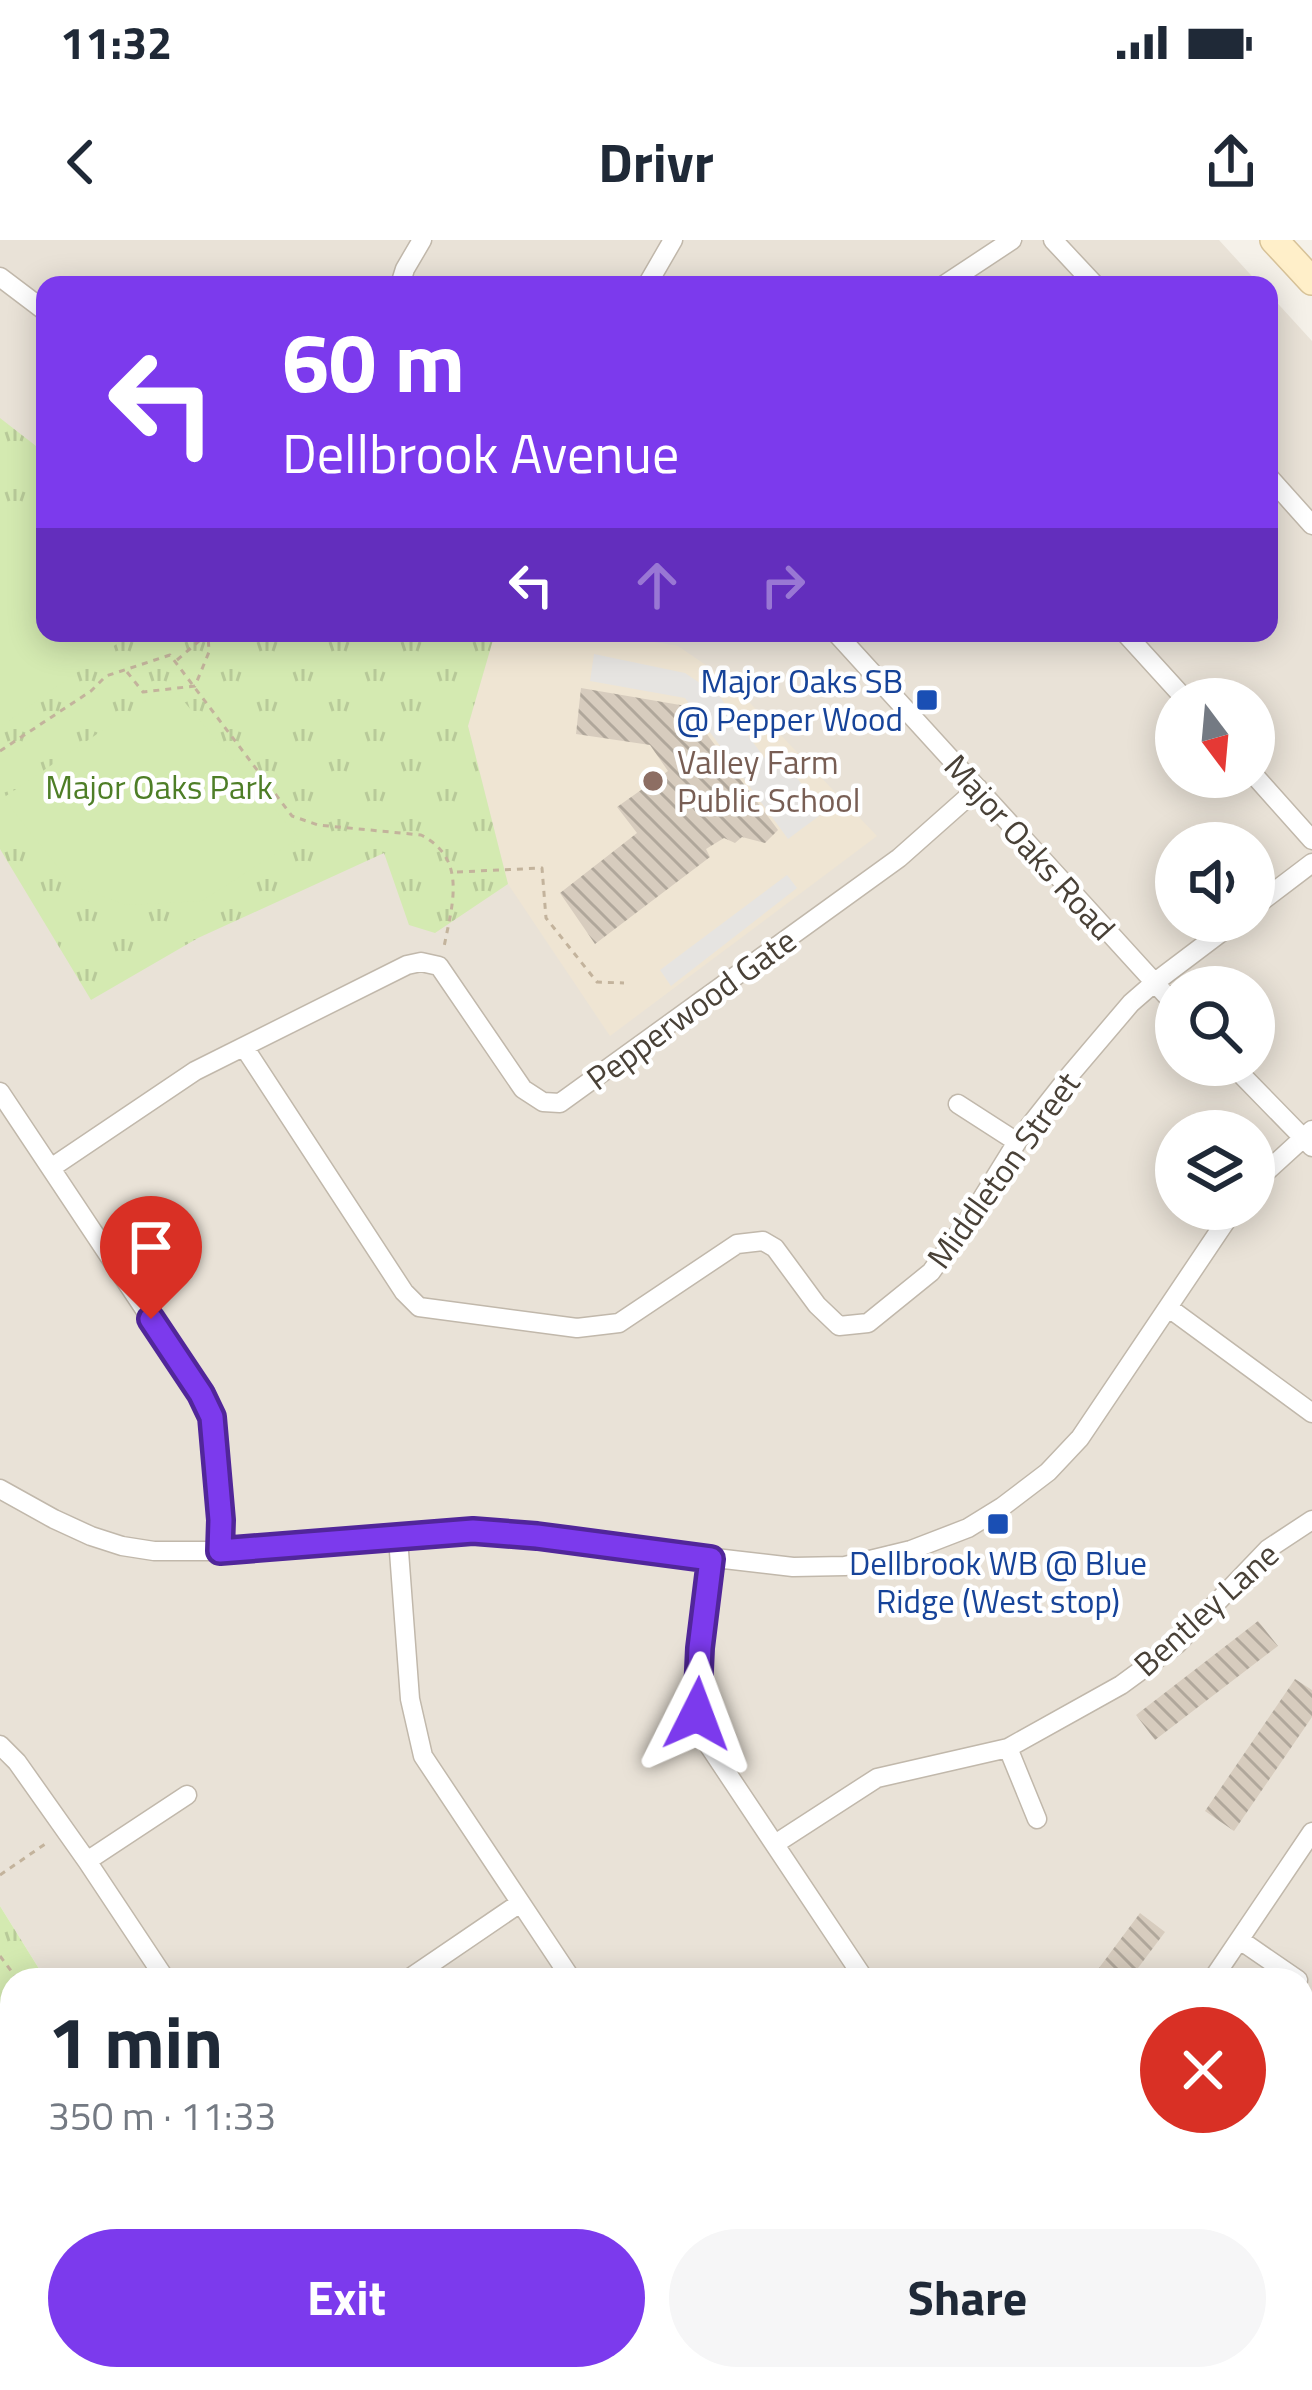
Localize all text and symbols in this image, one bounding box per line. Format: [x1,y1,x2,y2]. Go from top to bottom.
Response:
text: 11:32 [60,8,172,76]
text: Drivr [598,121,714,203]
icon: back [48,129,114,195]
icon: share [1198,129,1264,195]
text: 60 m [282,297,465,425]
icon: left [84,324,240,480]
text: Dellbrook Avenue [282,412,679,494]
icon: left [498,552,564,618]
icon: ahead [624,552,690,618]
icon: right [750,552,816,618]
place label: Major Oaks SB @ Pepper Wood [676,656,903,744]
north arrow [1155,678,1275,798]
map controls [1155,678,1275,1230]
marker: Major Oaks SB @ Pepper Wood [914,687,940,713]
place label: Valley Farm Public School [677,737,860,825]
street label: Major Oaks Road [933,743,1127,951]
park label: Major Oaks Park [45,762,273,812]
marker: Valley Farm Public School [640,768,666,794]
button: sound [1155,822,1275,942]
street label: Pepperwood Gate [576,916,806,1102]
button: search [1155,966,1275,1086]
street label: Middleton Street [914,1061,1092,1279]
button: layers [1155,1110,1275,1230]
pin [100,1196,202,1319]
icon: arrive [118,1214,184,1280]
marker: Dellbrook WB @ Blue Ridge (West stop) [985,1511,1011,1537]
street label: Bentley Lane [1122,1530,1290,1688]
place label: Dellbrook WB @ Blue Ridge (West stop) [849,1538,1147,1626]
position arrow [634,1651,760,1777]
text: 1 min [48,1986,223,2096]
button: close [1140,2007,1266,2133]
text: 350 m · 11:33 [48,2086,276,2145]
button: Exit [48,2229,645,2367]
button: Share [669,2229,1266,2367]

